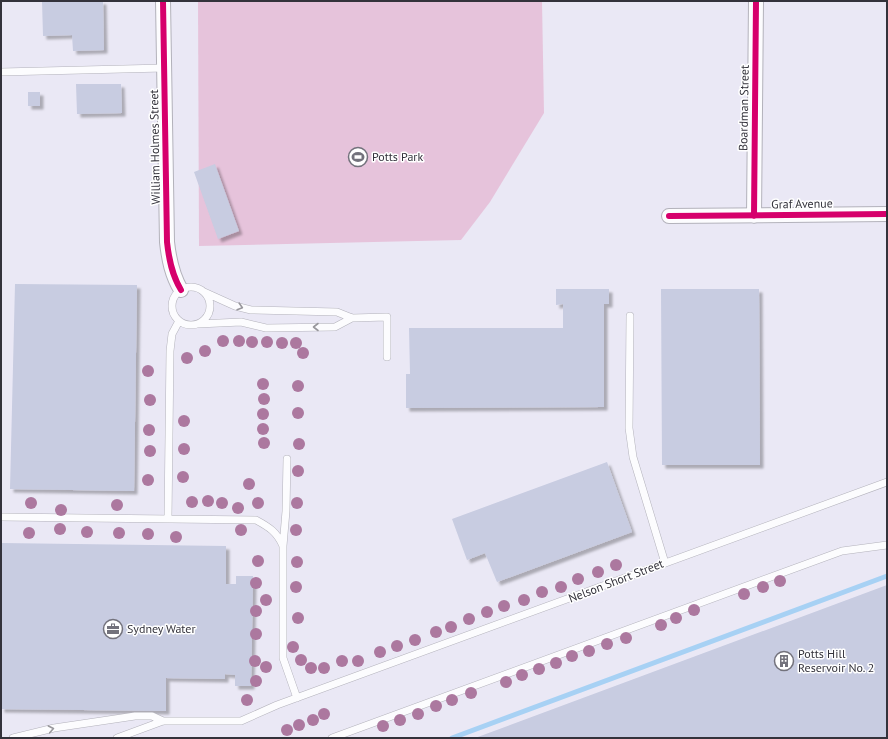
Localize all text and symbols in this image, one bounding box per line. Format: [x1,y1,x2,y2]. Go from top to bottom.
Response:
street label: Boardman Street [735,65,752,151]
street label: William Holmes Street [146,89,163,205]
sports icon: Potts Park [347,146,369,168]
place label: Potts Park [372,149,423,164]
street label: Graf Avenue [771,195,833,212]
one-way arrow [236,302,243,311]
one-way arrow [313,323,319,331]
street label: Nelson Short Street [566,555,666,606]
office icon: Sydney Water [102,618,124,640]
place label: Sydney Water [127,621,195,636]
place label: Potts Hill Reservoir No. 2 [798,646,874,675]
building icon: Potts Hill Reservoir No. 2 [773,650,795,672]
one-way arrow [48,726,55,734]

